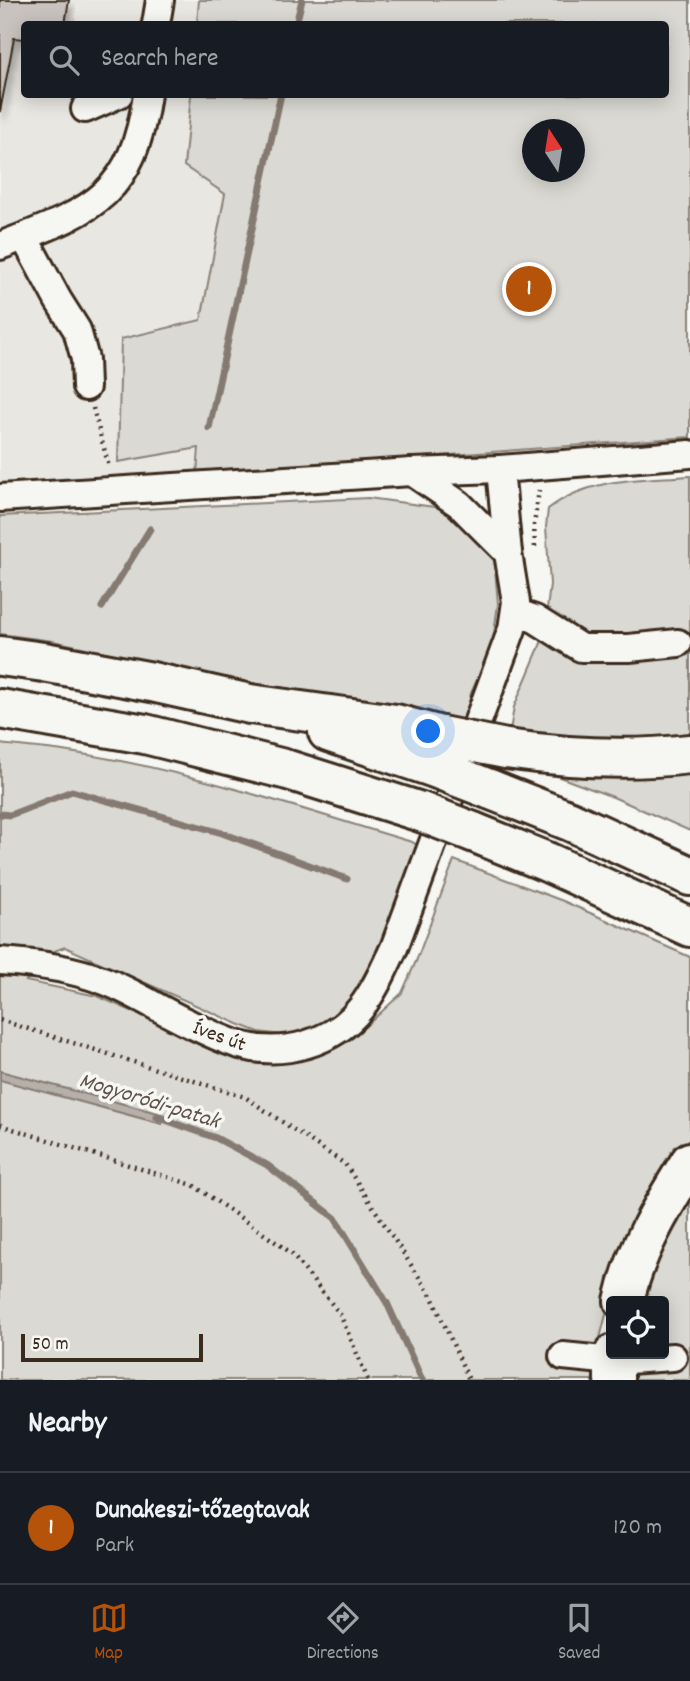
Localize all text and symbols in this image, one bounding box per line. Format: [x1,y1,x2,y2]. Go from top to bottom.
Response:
search box [21,21,669,98]
icon: search [45,41,83,79]
text: Search here [101,41,219,78]
north arrow [522,119,585,182]
pin: 1 [506,263,552,315]
your location [411,714,445,748]
street label: Íves út [188,1014,250,1061]
water label: Mogyoródi-patak [75,1065,226,1140]
map controls [606,1296,669,1359]
button: locate [606,1296,669,1359]
scale bar [21,1331,203,1363]
text: 50 m [32,1332,69,1359]
text: Nearby [28,1404,106,1447]
text: Dunakeszi-tőzegtavak [95,1493,310,1530]
text: 1 [48,1512,54,1545]
text: 120 m [613,1512,662,1545]
text: Park [95,1530,134,1563]
tab: Map [90,1599,128,1668]
tab: Directions [307,1599,379,1668]
tab: Saved [558,1599,600,1668]

